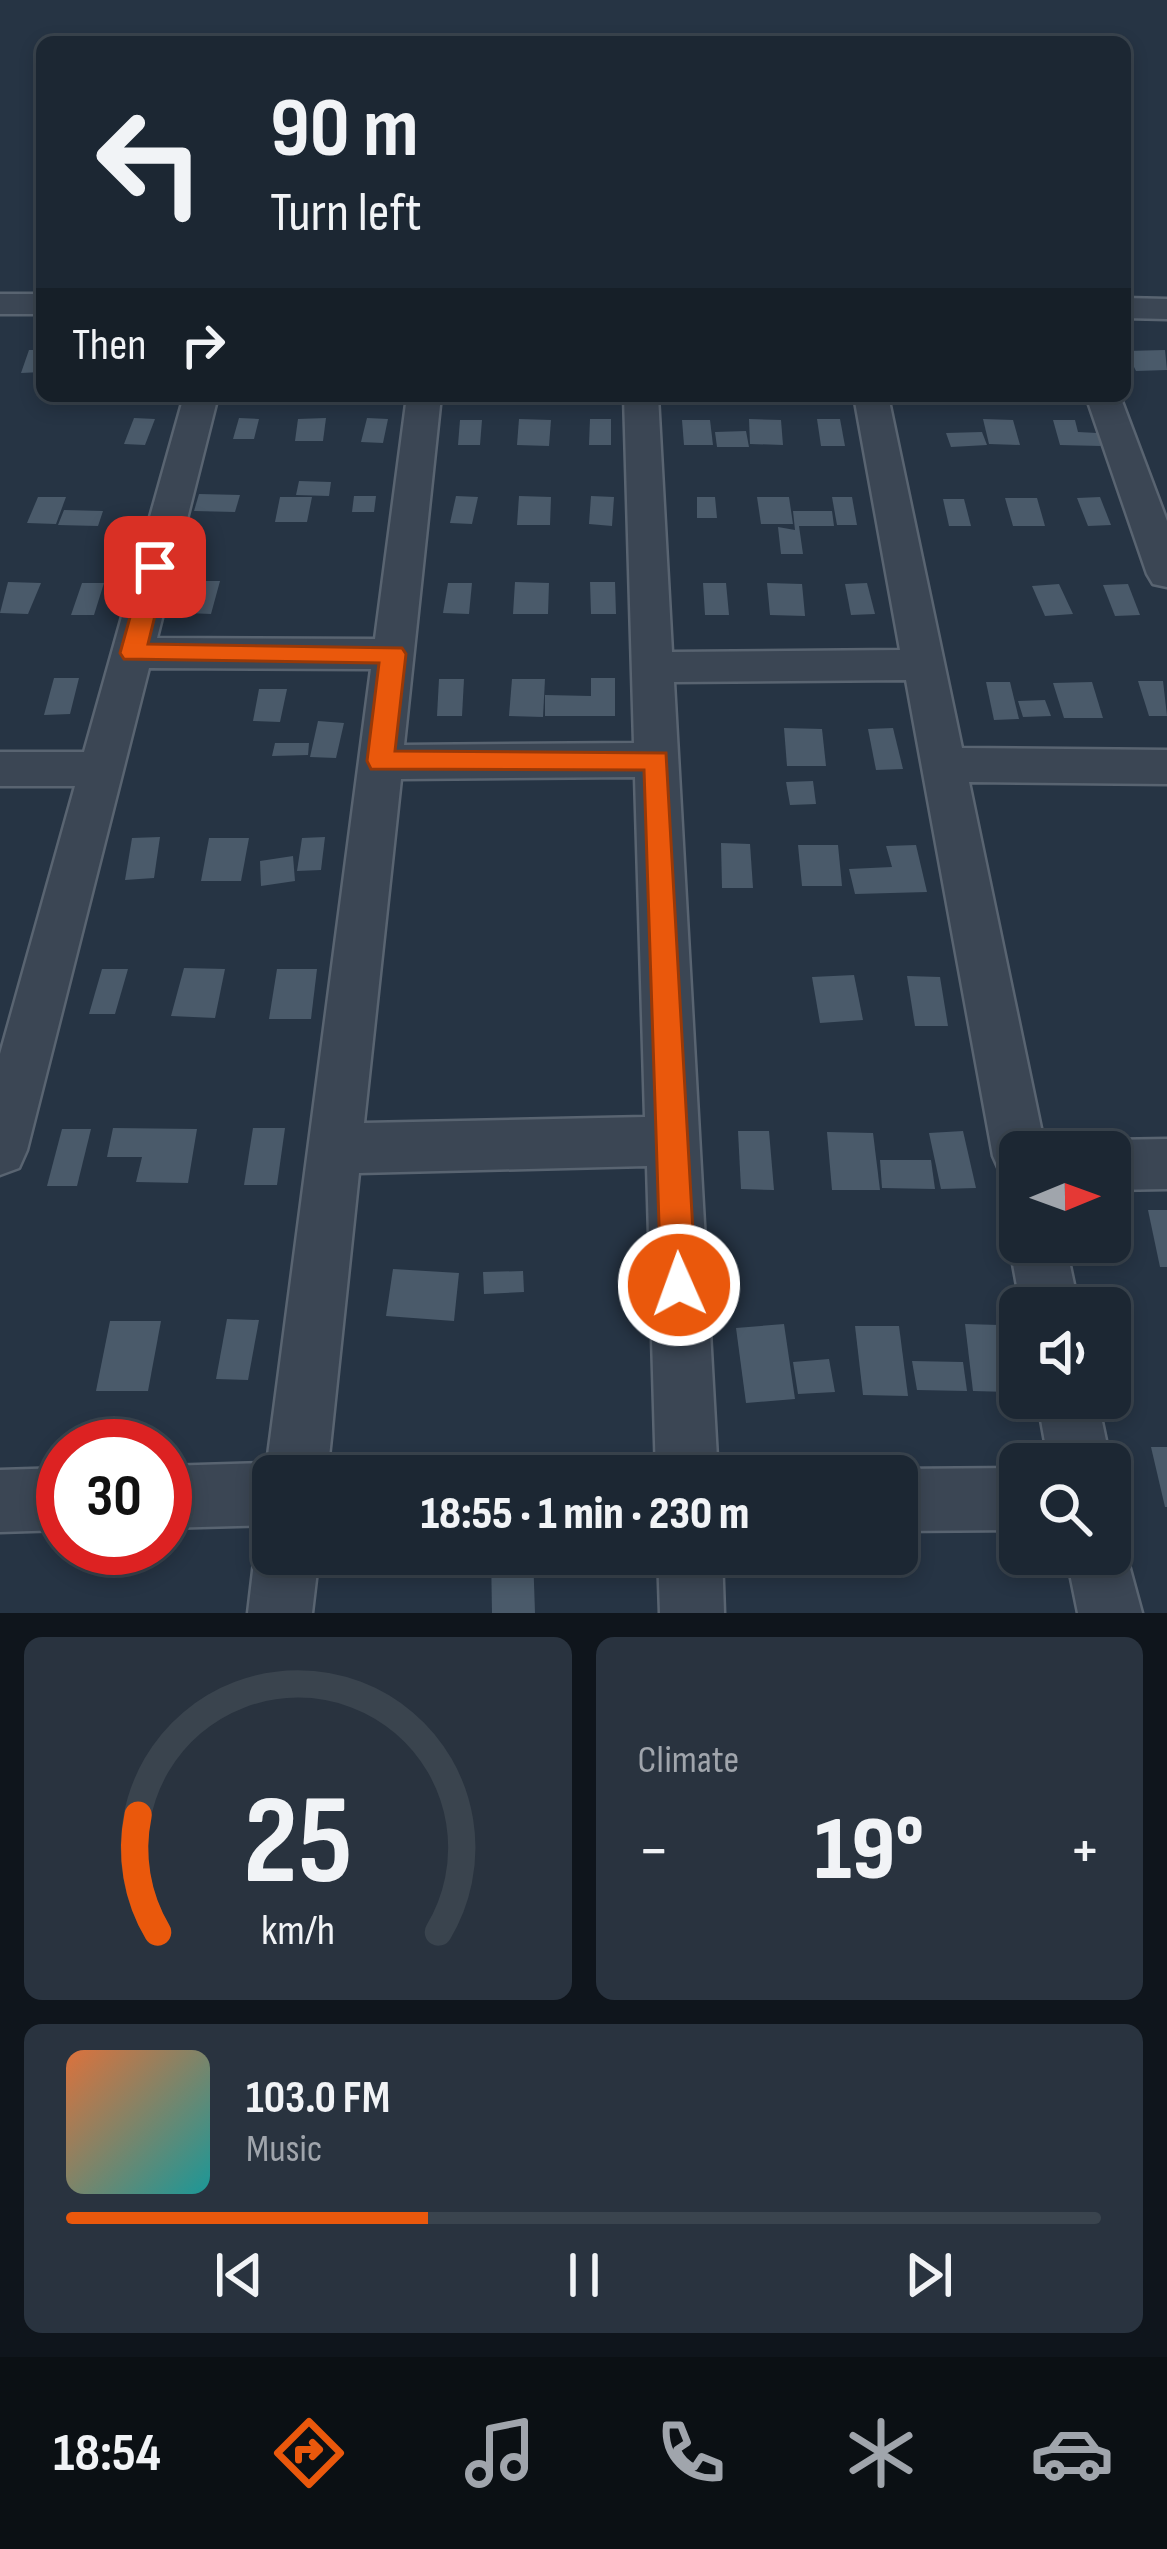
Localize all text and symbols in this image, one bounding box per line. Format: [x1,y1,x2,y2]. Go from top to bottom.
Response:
text: 90 m [270,79,419,180]
icon: left [72,84,228,240]
text: Turn left [270,181,422,246]
icon: right [170,312,236,378]
text: Then [72,318,146,373]
pin [104,516,206,618]
icon: arrive [122,534,188,600]
north arrow [999,1131,1131,1263]
map controls [999,1131,1131,1575]
position arrow [616,1222,742,1348]
button: sound [999,1287,1131,1419]
speed limit sign: 30 [36,1419,192,1575]
button: search [999,1443,1131,1575]
text: 18:55 · 1 min · 230 m [421,1487,749,1542]
text: Climate [638,1737,739,1784]
text: 25 [243,1769,352,1918]
text: 19° [814,1797,924,1905]
text: − [638,1812,670,1891]
text: + [1069,1812,1101,1891]
text: km/h [261,1904,335,1956]
text: 103.0 FM [246,2071,390,2126]
text: Music [246,2126,322,2173]
icon: previous [206,2242,272,2308]
icon: pause [551,2242,617,2308]
icon: next [896,2242,962,2308]
icon: directions [267,2411,351,2495]
icon: music [458,2411,542,2495]
icon: phone [649,2411,733,2495]
icon: climate [839,2411,923,2495]
icon: car [1030,2411,1114,2495]
text: 18:54 [53,2421,161,2486]

